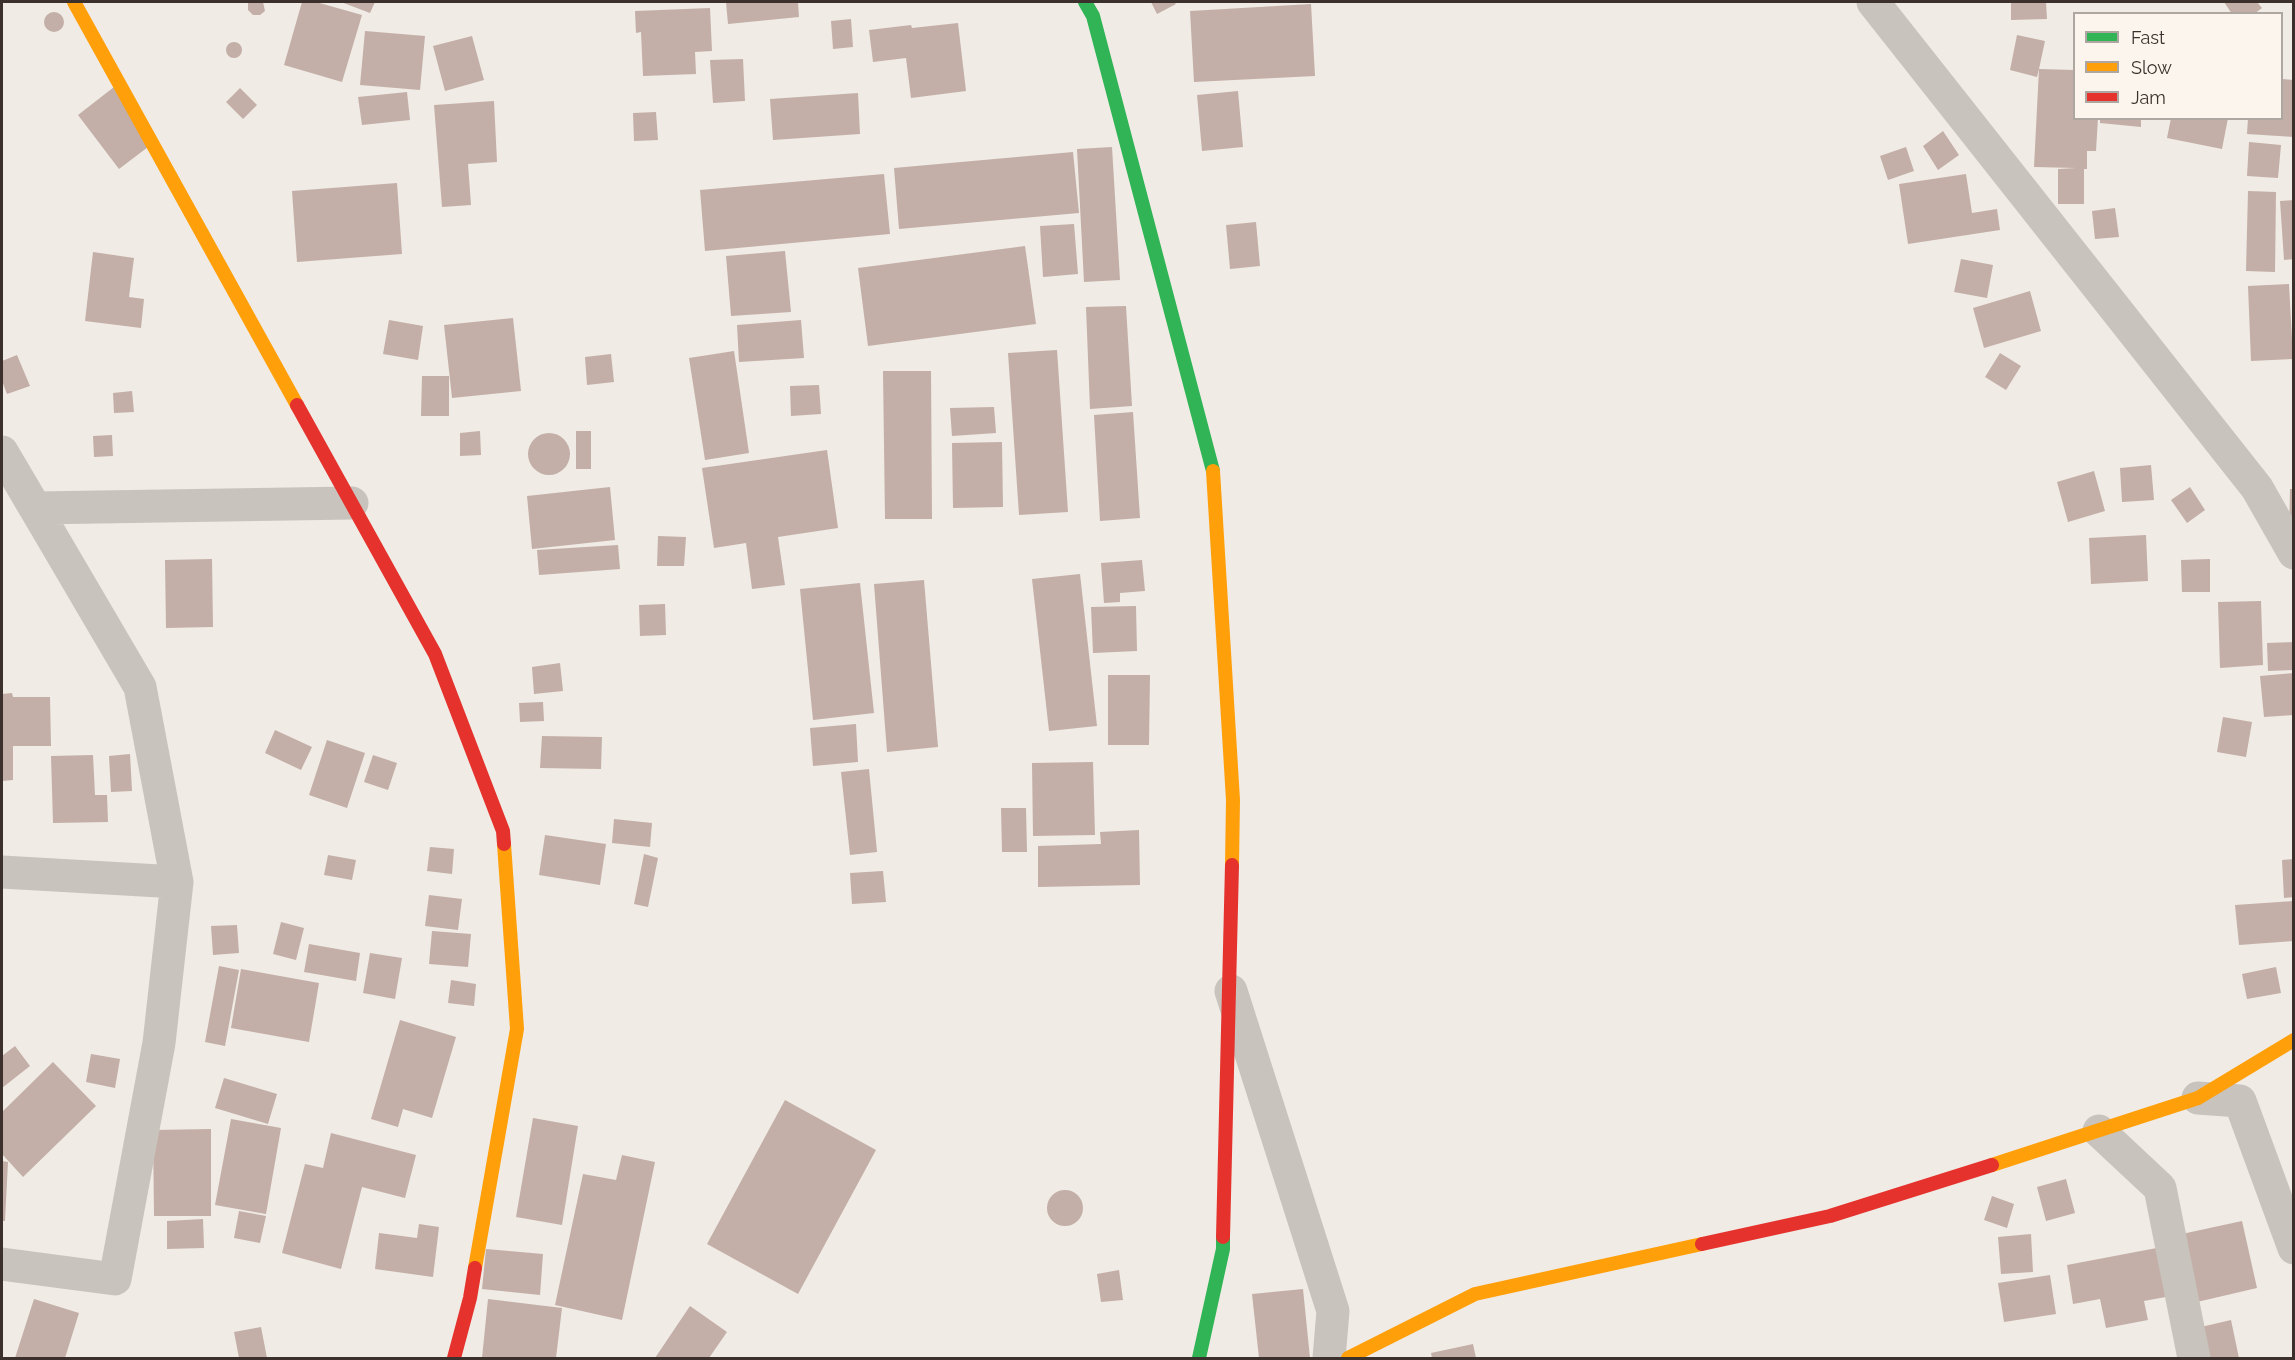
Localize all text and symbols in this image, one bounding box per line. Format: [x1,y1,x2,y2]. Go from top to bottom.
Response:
legend [2073,12,2283,120]
text: Fast [2131,27,2165,48]
text: Slow [2131,57,2172,78]
text: Jam [2131,87,2166,108]

